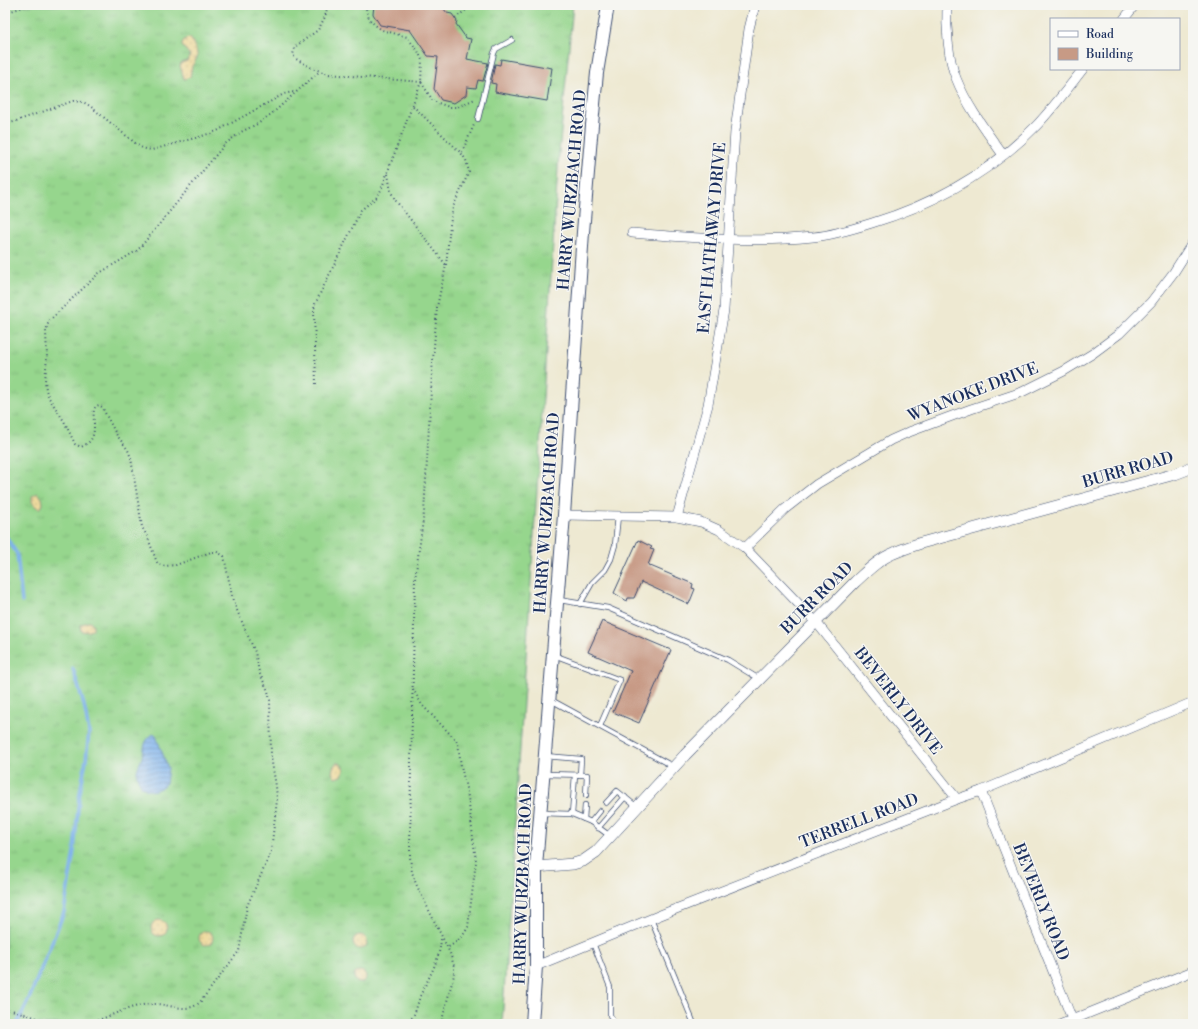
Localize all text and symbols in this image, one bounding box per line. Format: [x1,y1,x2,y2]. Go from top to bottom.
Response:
legend [1050,18,1180,70]
text: Road [1086,27,1114,42]
text: Building [1085,47,1134,62]
street label: HARRY WURZBACH ROAD [553,89,591,291]
street label: EAST HATHAWAY DRIVE [694,141,730,335]
street label: WYANOKE DRIVE [904,358,1041,426]
street label: HARRY WURZBACH ROAD [530,412,564,614]
street label: BURR ROAD [1079,447,1176,493]
street label: BURR ROAD [776,558,857,639]
street label: BEVERLY DRIVE [849,643,946,759]
street label: HARRY WURZBACH ROAD [509,783,537,985]
street label: TERRELL ROAD [797,789,921,853]
street label: BEVERLY ROAD [1008,840,1074,964]

